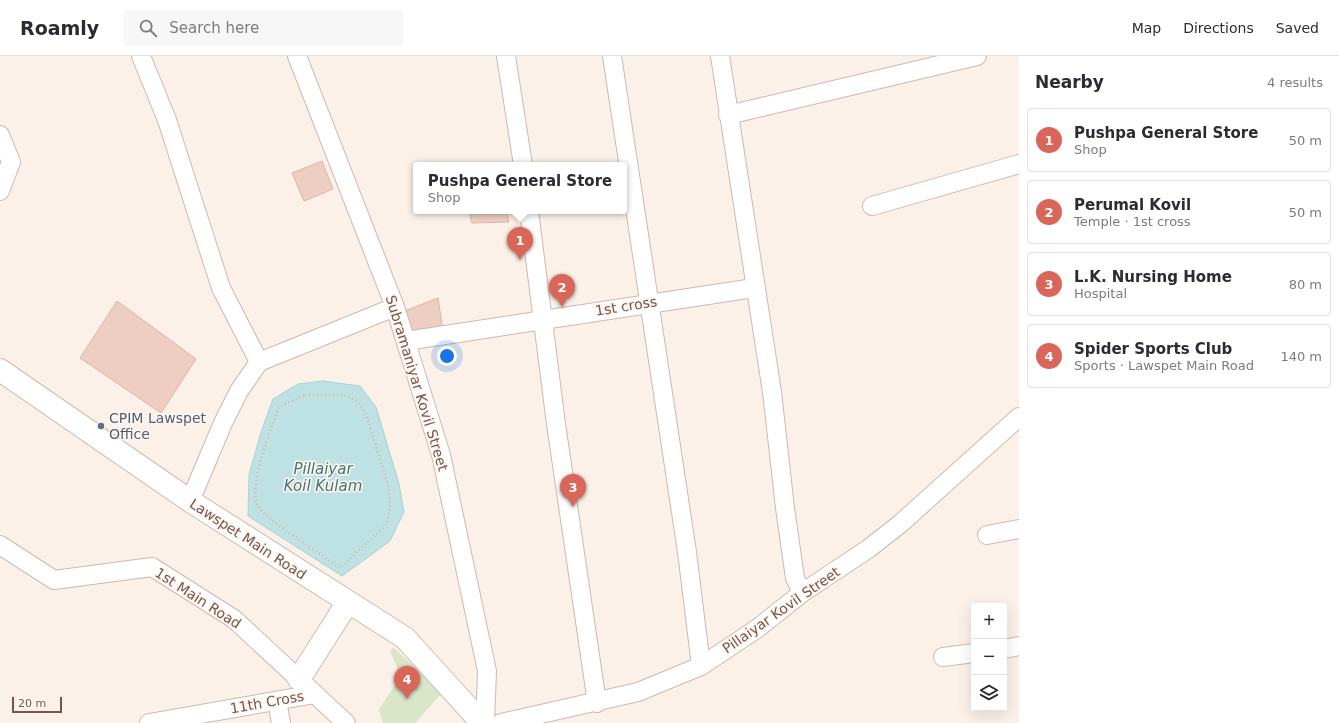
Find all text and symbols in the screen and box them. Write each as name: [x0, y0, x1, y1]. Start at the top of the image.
search box: [123, 10, 403, 46]
text: Roamly: [20, 17, 99, 39]
icon: search: [137, 17, 159, 39]
text: Search here: [169, 19, 259, 37]
text: Map: [1132, 20, 1161, 36]
text: Directions: [1183, 20, 1254, 36]
text: Saved: [1276, 20, 1319, 36]
text: Nearby: [1035, 72, 1104, 92]
text: 4 results: [1267, 75, 1323, 90]
text: Pushpa General Store: [1074, 124, 1258, 142]
text: 1: [1044, 133, 1054, 148]
text: 50 m: [1289, 133, 1322, 148]
text: Shop: [1074, 142, 1107, 157]
popup: [413, 162, 627, 214]
text: Pushpa General Store: [428, 172, 612, 190]
text: Shop: [428, 190, 460, 205]
text: Perumal Kovil: [1074, 196, 1191, 214]
text: 2: [1044, 205, 1054, 220]
text: 50 m: [1289, 205, 1322, 220]
text: Temple · 1st cross: [1074, 214, 1191, 229]
pin: 1: [507, 227, 533, 260]
text: L.K. Nursing Home: [1074, 268, 1232, 286]
pin: 2: [549, 274, 575, 307]
text: 3: [1044, 277, 1054, 292]
text: 80 m: [1289, 277, 1322, 292]
text: Hospital: [1074, 286, 1127, 301]
street label: Subramaniyar Kovil Street: [383, 293, 452, 473]
street label: 1st cross: [594, 293, 658, 319]
text: Spider Sports Club: [1074, 340, 1232, 358]
your location: [437, 346, 457, 366]
text: 4: [1044, 349, 1054, 364]
text: 140 m: [1280, 349, 1322, 364]
text: Sports · Lawspet Main Road: [1074, 358, 1254, 373]
place label: CPIM Lawspet Office: [109, 410, 206, 442]
marker: CPIM Lawspet Office: [96, 421, 106, 431]
water label: Pillaiyar Koil Kulam: [284, 460, 362, 495]
pin: 3: [560, 474, 586, 507]
street label: Lawspet Main Road: [187, 495, 309, 583]
street label: Pillaiyar Kovil Street: [719, 563, 843, 657]
street label: 1st Main Road: [152, 564, 244, 632]
map controls: [971, 603, 1007, 711]
button: +: [971, 603, 1007, 639]
button: −: [971, 639, 1007, 675]
pin: 4: [394, 666, 420, 699]
button: layers: [971, 675, 1007, 711]
street label: 11th Cross: [229, 688, 305, 716]
scale bar: [12, 695, 62, 714]
text: 20 m: [18, 697, 46, 710]

